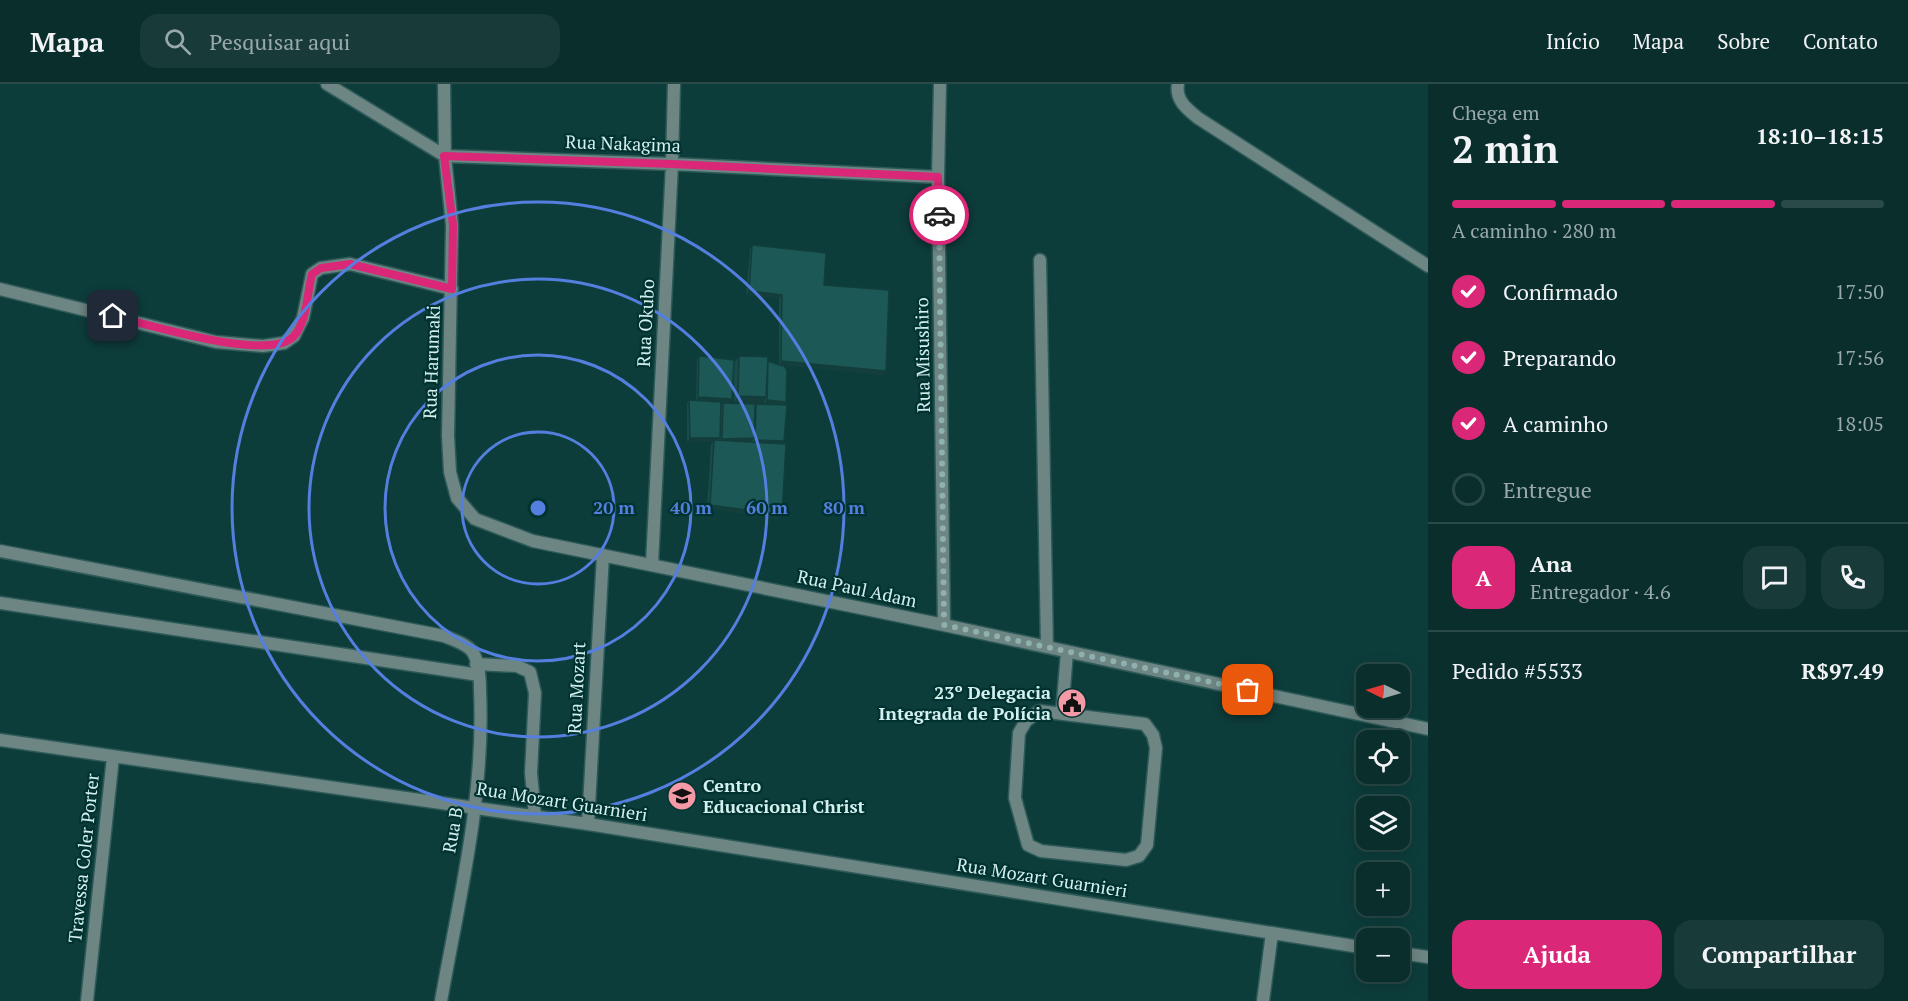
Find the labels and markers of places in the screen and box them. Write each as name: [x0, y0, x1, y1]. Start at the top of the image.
pin: [87, 290, 138, 341]
centre of rings: [528, 498, 548, 518]
pin: [1222, 664, 1273, 715]
place label: 23º Delegacia Integrada de Polícia: [879, 680, 1051, 725]
public building icon: 23º Delegacia Integrada de Polícia: [1056, 687, 1088, 719]
place label: Centro Educacional Christ: [703, 773, 865, 818]
school or university icon: Centro Educacional Christ: [666, 780, 698, 812]

